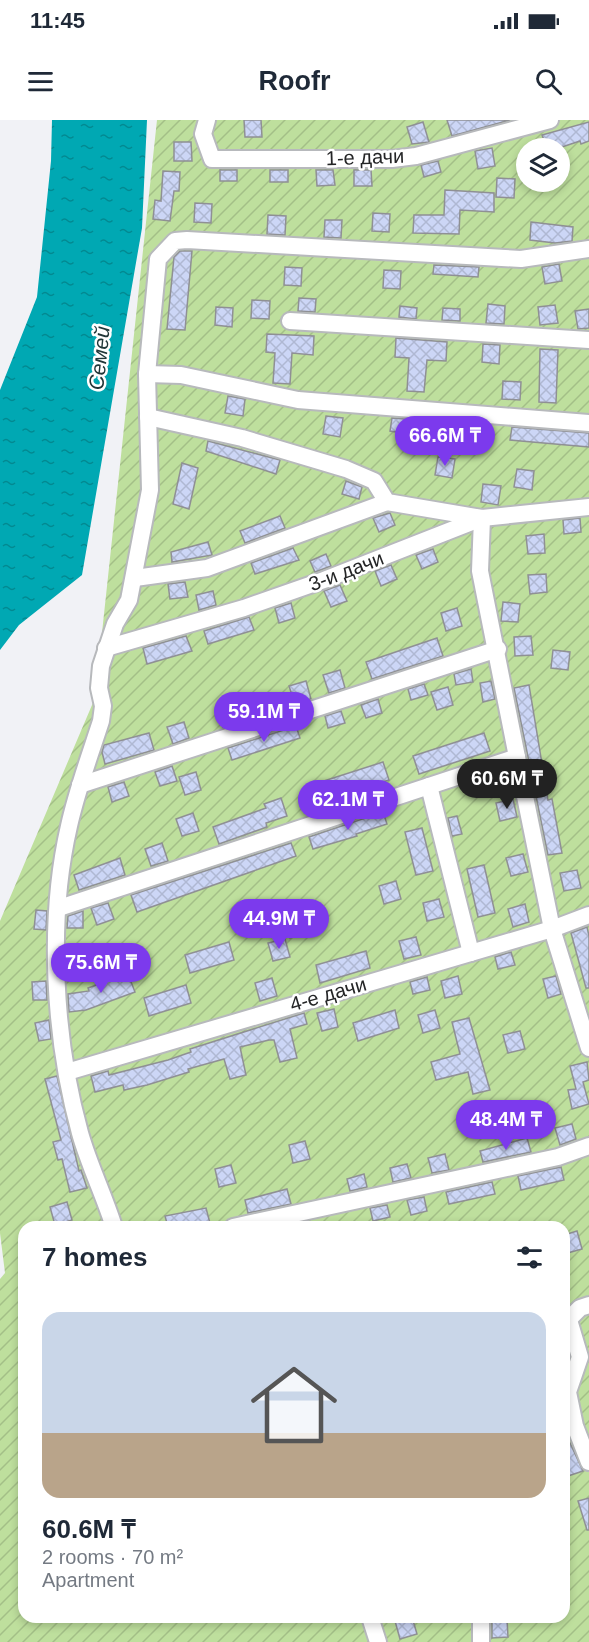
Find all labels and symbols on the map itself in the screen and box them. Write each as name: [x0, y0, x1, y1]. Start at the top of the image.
street label: 1-е дачи: [325, 145, 405, 169]
water label: Семей: [84, 324, 114, 391]
pin: 66.6M ₸: [390, 416, 500, 467]
street label: 3-и дачи: [305, 547, 387, 595]
pin: 59.1M ₸: [209, 692, 319, 743]
pin: 60.6M ₸: [452, 759, 562, 810]
pin: 62.1M ₸: [293, 780, 403, 831]
pin: 44.9M ₸: [224, 899, 334, 950]
pin: 75.6M ₸: [46, 943, 156, 994]
street label: 4-е дачи: [287, 973, 369, 1015]
pin: 48.4M ₸: [451, 1100, 561, 1151]

